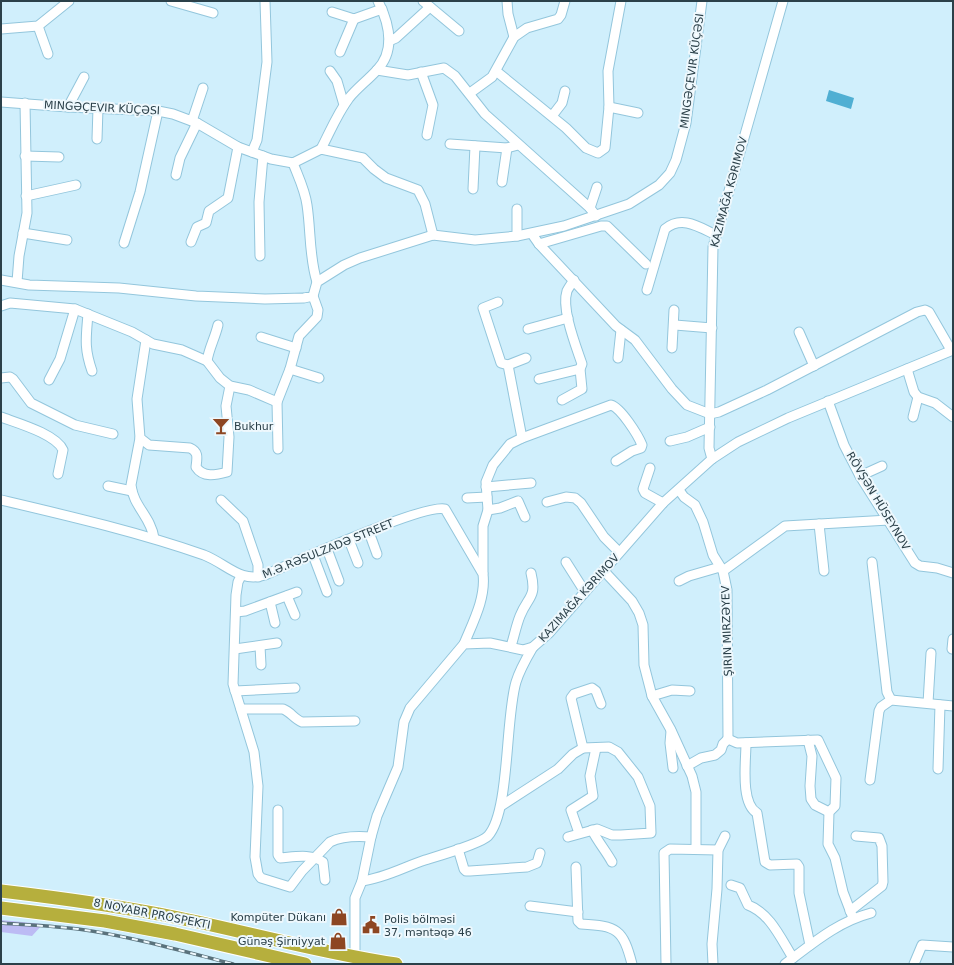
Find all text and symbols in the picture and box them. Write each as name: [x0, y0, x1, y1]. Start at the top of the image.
street label: MINGƏÇEVIR KÜÇƏSI: [677, 13, 707, 129]
street label: MINGƏÇEVIR KÜÇƏSI: [44, 98, 160, 118]
street label: KAZIMAĞA KƏRIMOV: [708, 135, 750, 249]
bar icon: Bukhur: [211, 416, 231, 436]
place label: Bukhur: [234, 420, 274, 433]
street label: RÖVŞƏN HÜSEYNOV: [844, 450, 913, 553]
street label: M.Ə.RƏSULZADƏ STREET: [261, 517, 396, 581]
street label: KAZIMAĞA KƏRIMOV: [536, 551, 622, 645]
street label: ŞIRIN MIRZƏYEV: [719, 585, 735, 677]
street label: 8 NOYABR PROSPEKTI: [93, 896, 211, 932]
shop icon: Kompüter Dükanı: [329, 907, 349, 927]
place label: Kompüter Dükanı: [230, 911, 326, 924]
place label: Polis bölməsi 37, məntəqə 46: [384, 913, 472, 939]
public building icon: Polis bölməsi 37, məntəqə 46: [361, 915, 381, 935]
shop icon: Günəş Şirniyyat: [328, 931, 348, 951]
place label: Günəş Şirniyyat: [238, 935, 326, 948]

